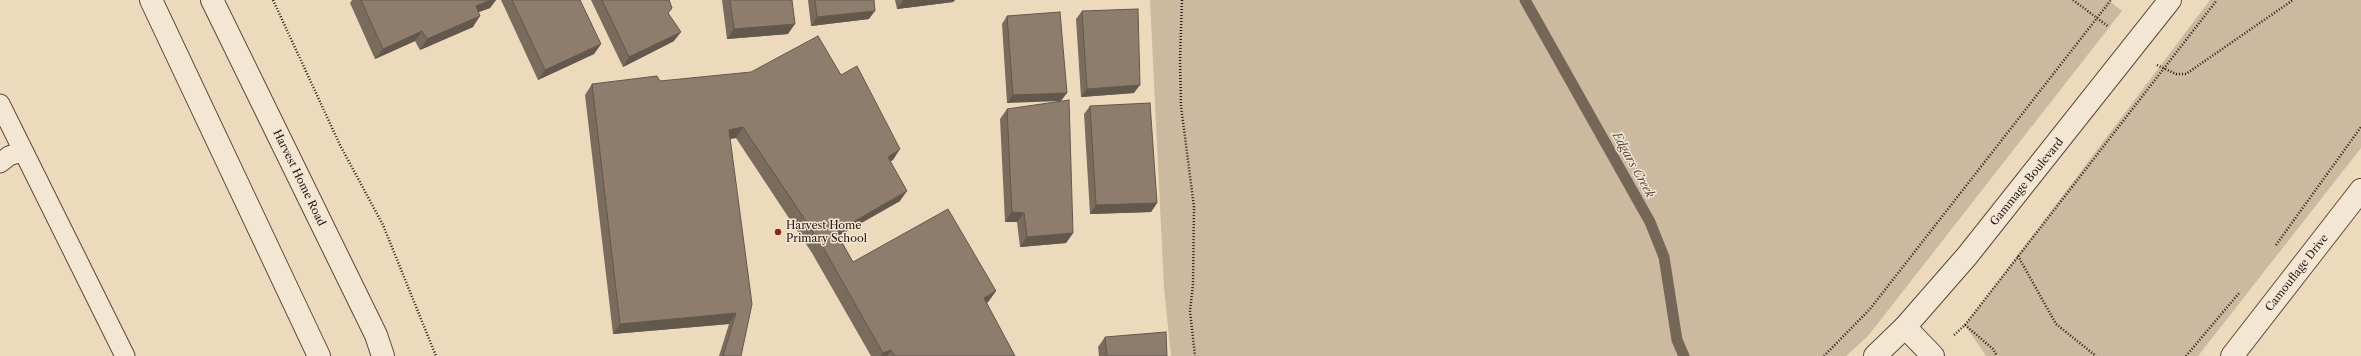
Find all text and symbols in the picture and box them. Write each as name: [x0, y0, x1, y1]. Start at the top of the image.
street label: Harvest Home Road: [270, 128, 328, 228]
water label: Edgars Creek: [1609, 130, 1657, 200]
street label: Gammage Boulevard: [1988, 136, 2066, 228]
place label: Harvest Home Primary School: [786, 219, 867, 245]
marker: Harvest Home Primary School: [773, 227, 783, 237]
street label: Camouflage Drive: [2263, 232, 2331, 314]

